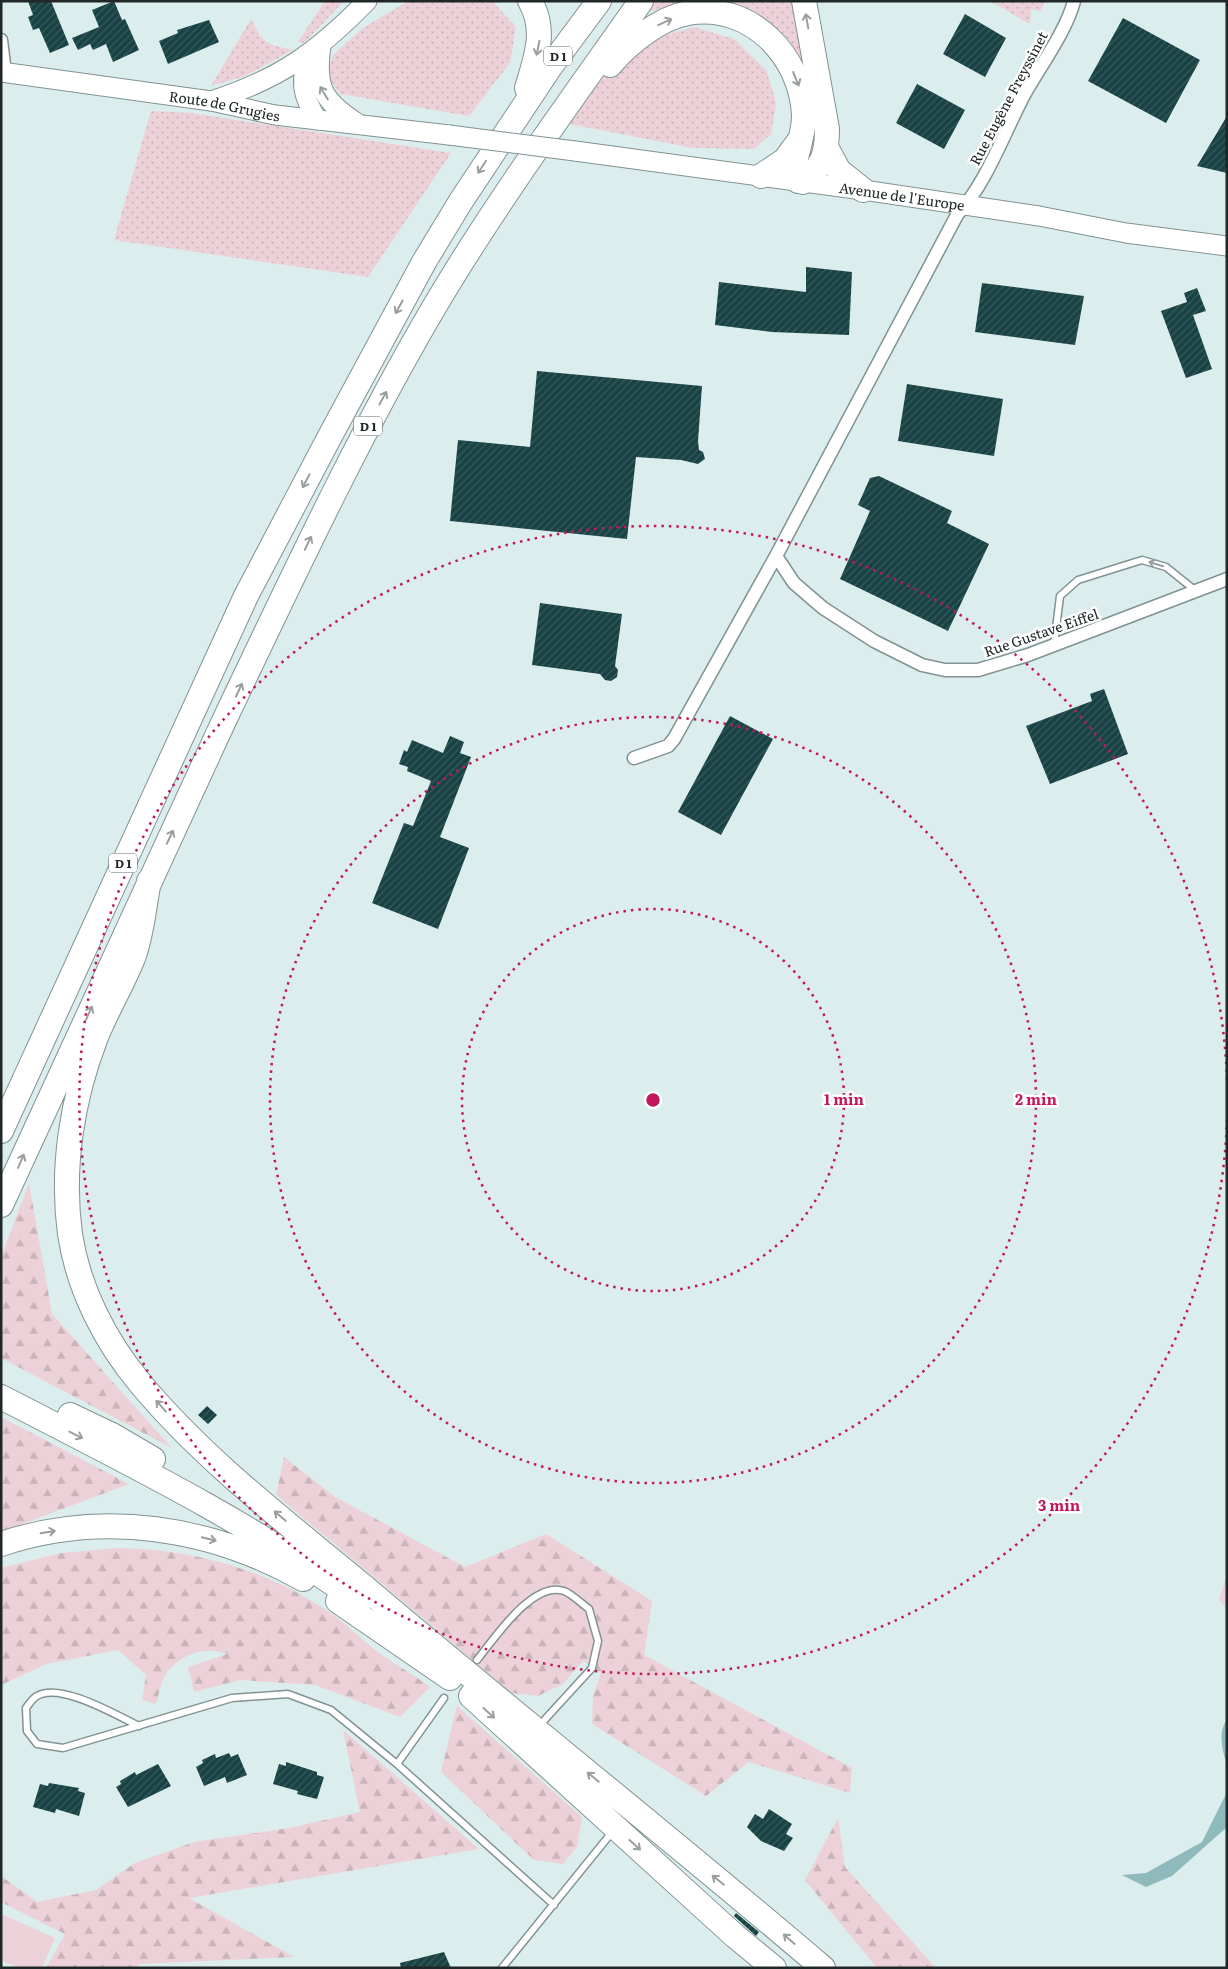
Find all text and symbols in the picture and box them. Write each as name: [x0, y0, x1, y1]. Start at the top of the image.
one-way arrow: [802, 14, 812, 30]
one-way arrow: [657, 17, 672, 27]
street label: Rue Eugène Freyssinet: [964, 27, 1052, 168]
one-way arrow: [533, 39, 542, 55]
road number: D 1: [544, 46, 572, 66]
one-way arrow: [791, 71, 801, 86]
street label: Route de Grugies: [168, 85, 281, 125]
one-way arrow: [319, 87, 329, 101]
one-way arrow: [477, 160, 487, 174]
street label: Avenue de l'Europe: [838, 177, 966, 215]
one-way arrow: [394, 299, 403, 314]
one-way arrow: [378, 391, 388, 406]
road number: D 1: [354, 416, 382, 436]
one-way arrow: [301, 473, 310, 488]
one-way arrow: [304, 536, 314, 551]
one-way arrow: [1148, 559, 1164, 569]
street label: Rue Gustave Eiffel: [981, 603, 1101, 661]
one-way arrow: [235, 683, 244, 698]
one-way arrow: [166, 830, 175, 845]
road number: D 1: [109, 854, 137, 872]
one-way arrow: [84, 1006, 94, 1021]
text: 1 min: [824, 1087, 865, 1110]
text: 2 min: [1015, 1087, 1058, 1110]
centre of rings: [644, 1091, 662, 1109]
one-way arrow: [17, 1154, 27, 1169]
one-way arrow: [155, 1399, 166, 1412]
one-way arrow: [68, 1430, 83, 1440]
text: 3 min: [1038, 1493, 1081, 1516]
one-way arrow: [273, 1511, 286, 1522]
one-way arrow: [40, 1526, 56, 1536]
one-way arrow: [201, 1535, 217, 1544]
one-way arrow: [482, 1707, 495, 1718]
one-way arrow: [586, 1771, 599, 1783]
one-way arrow: [628, 1839, 641, 1851]
one-way arrow: [712, 1874, 725, 1886]
one-way arrow: [783, 1934, 796, 1945]

